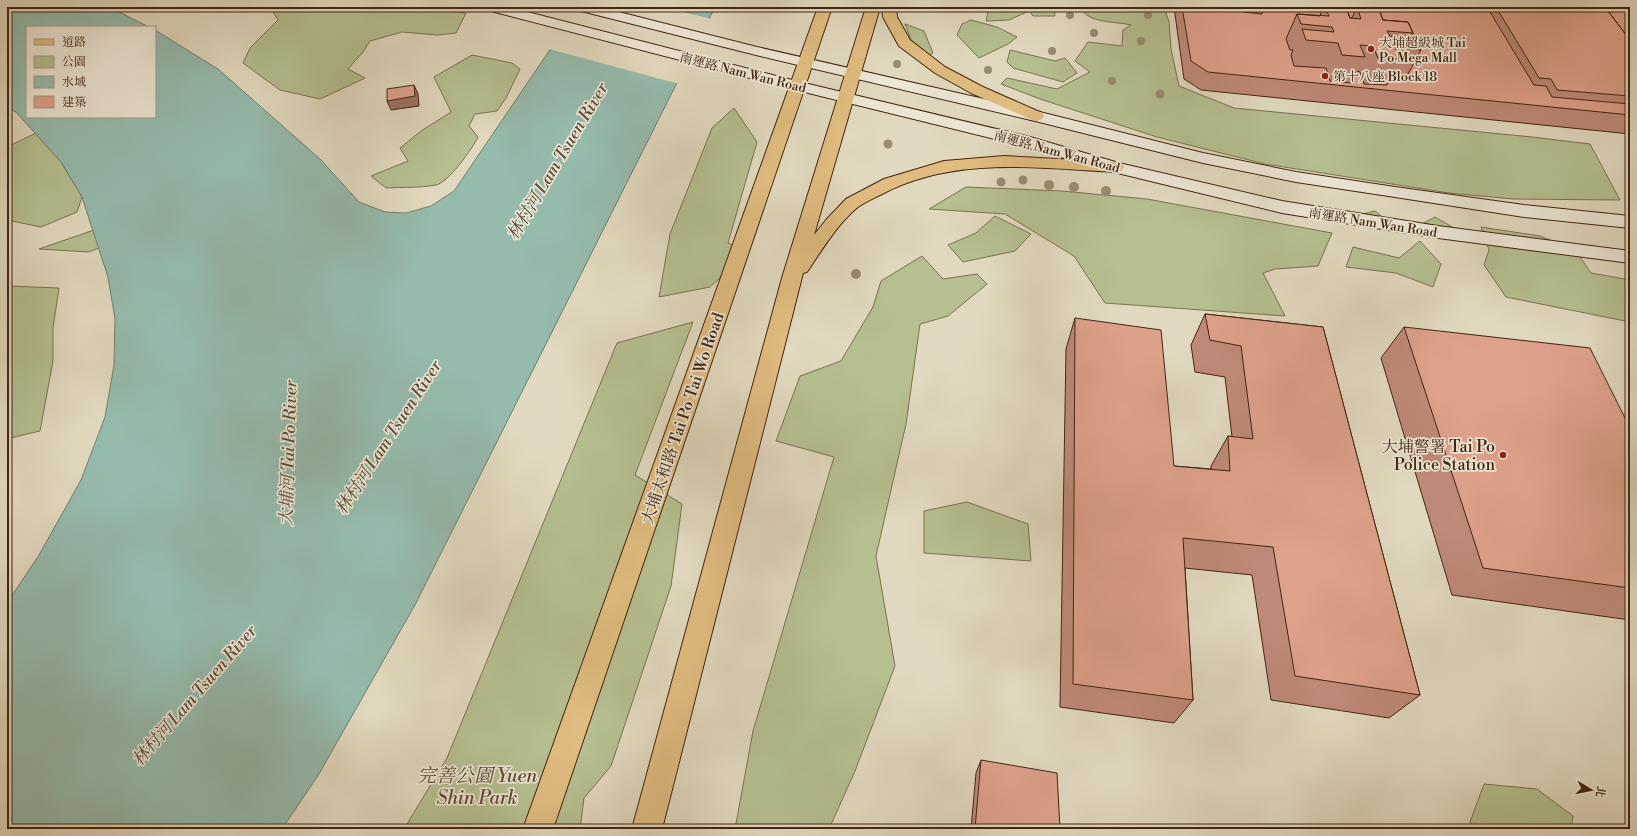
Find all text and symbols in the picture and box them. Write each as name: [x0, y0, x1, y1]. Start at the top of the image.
legend: [26, 26, 156, 118]
text: 道路: [62, 35, 86, 50]
place label: 大埔超級城 Tai Po Mega Mall: [1379, 35, 1466, 66]
marker: 大埔超級城 Tai Po Mega Mall: [1366, 44, 1376, 54]
street label: 南運路 Nam Wan Road: [678, 49, 808, 97]
text: 公園: [62, 55, 86, 70]
place label: 第十八座 Block 18: [1333, 69, 1437, 85]
marker: 第十八座 Block 18: [1320, 71, 1330, 81]
text: 水域: [62, 75, 86, 90]
water label: 林村河 Lam Tsuen River: [502, 78, 614, 244]
text: 建築: [62, 95, 86, 110]
street label: 南運路 Nam Wan Road: [992, 127, 1122, 177]
street label: 南運路 Nam Wan Road: [1307, 205, 1439, 241]
street label: 大埔太和路 Tai Po Tai Wo Road: [637, 310, 729, 527]
water label: 林村河 Lam Tsuen River: [331, 356, 447, 519]
water label: 大埔河 Tai Po River: [275, 379, 303, 526]
place label: 大埔警署 Tai Po Police Station: [1382, 437, 1495, 475]
marker: 大埔警署 Tai Po Police Station: [1498, 450, 1508, 460]
water label: 林村河 Lam Tsuen River: [128, 620, 262, 771]
park label: 完善公園 Yuen Shin Park: [417, 764, 537, 810]
north arrow: [1571, 770, 1611, 810]
text: 北: [1592, 785, 1608, 798]

